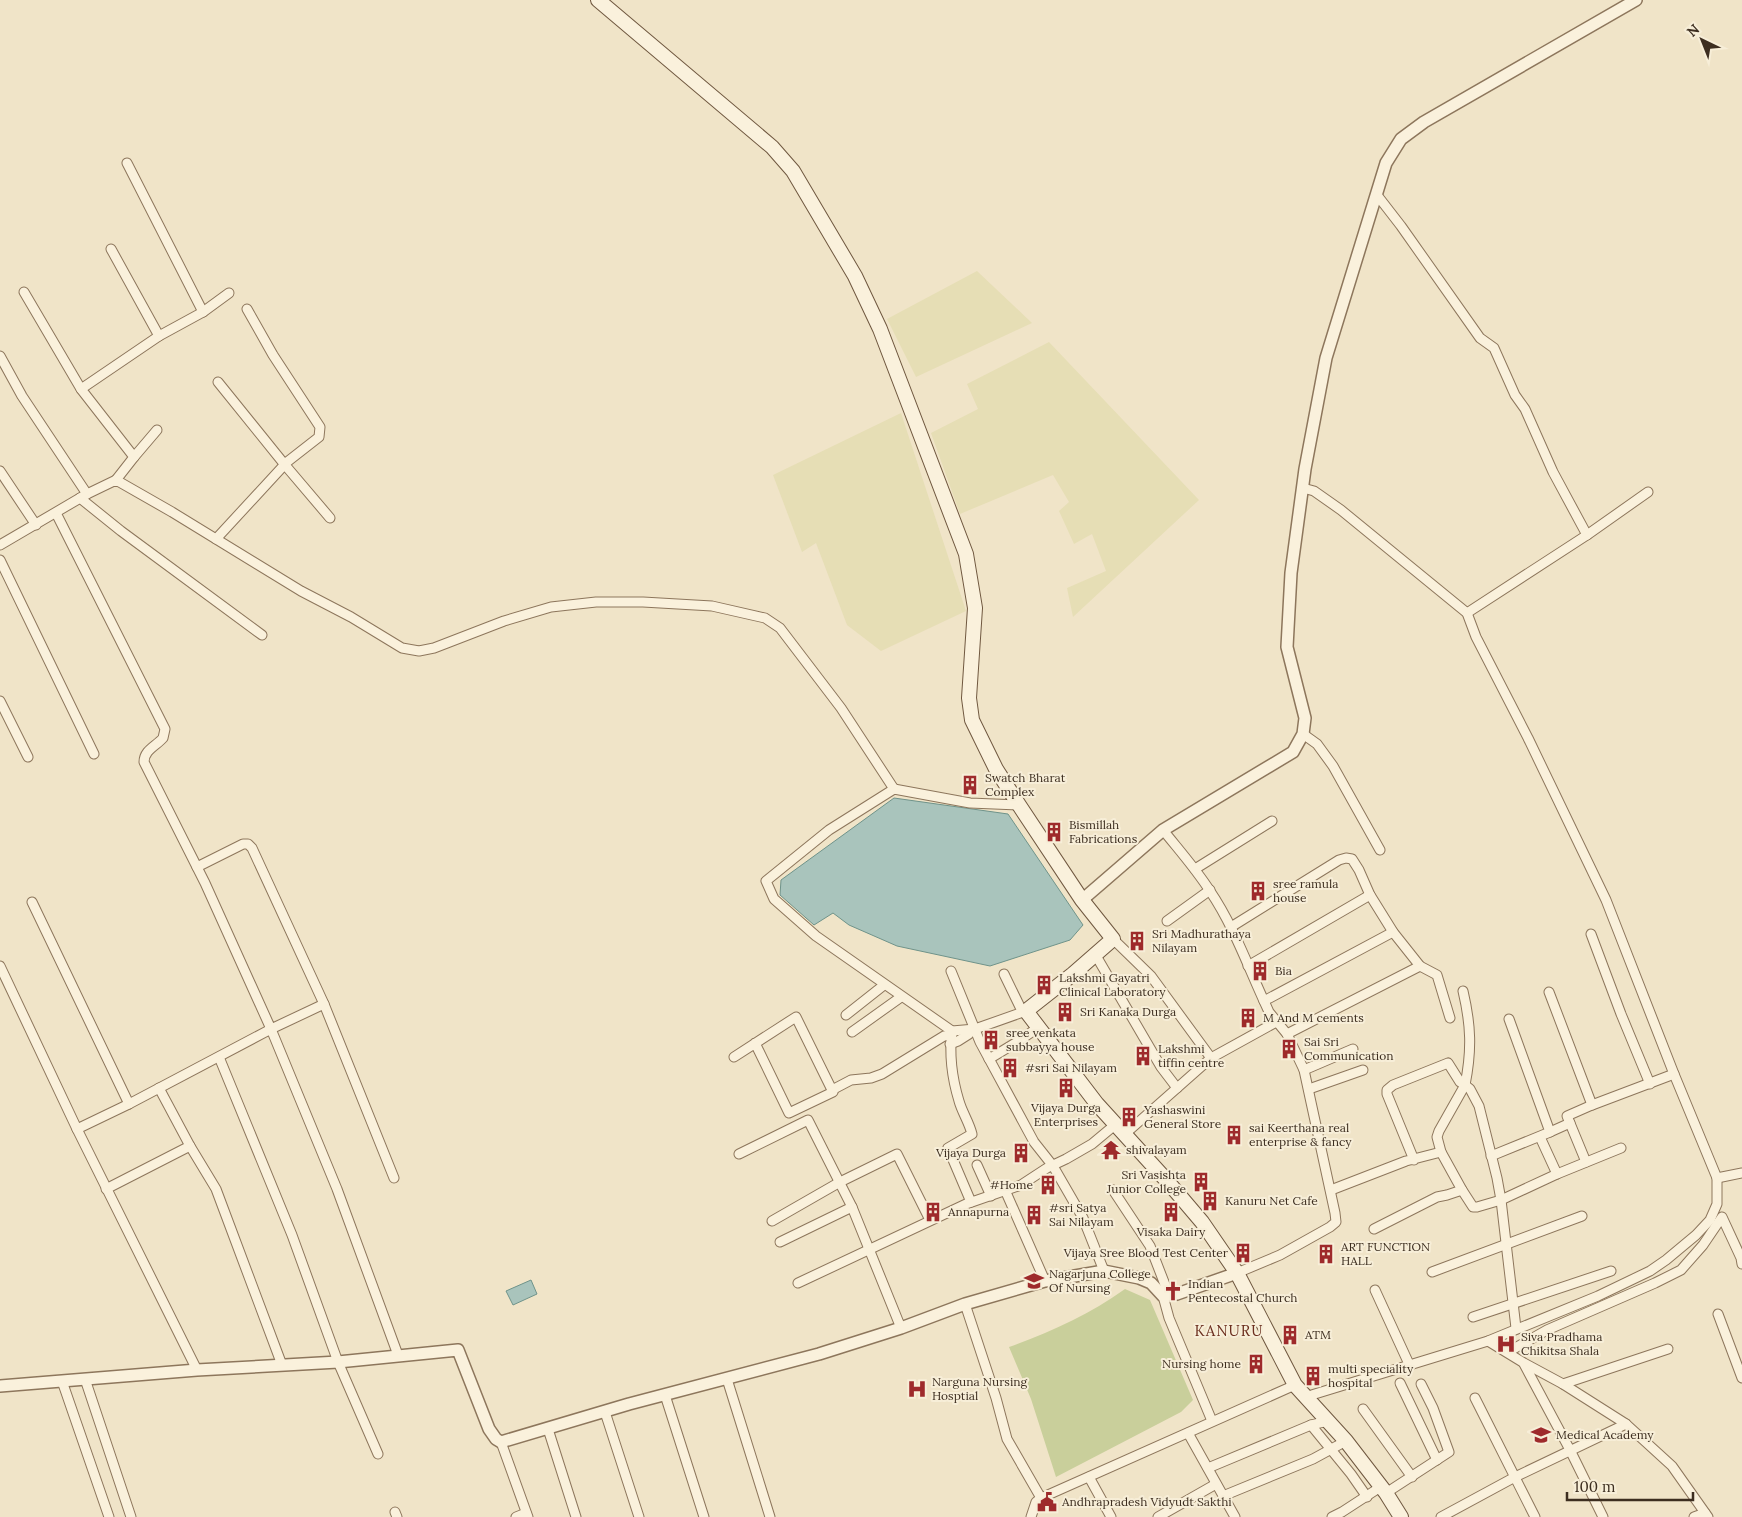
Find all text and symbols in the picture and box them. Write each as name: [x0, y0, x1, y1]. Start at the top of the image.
north arrow: [1677, 15, 1727, 65]
text: N: [1683, 20, 1703, 41]
place label: Swatch Bharat Complex: [985, 770, 1066, 799]
building icon: Swatch Bharat Complex: [959, 774, 981, 796]
place label: Bismillah Fabrications: [1069, 817, 1138, 846]
building icon: Bismillah Fabrications: [1043, 821, 1065, 843]
place label: sree ramula house: [1273, 876, 1338, 905]
building icon: sree ramula house: [1247, 880, 1269, 902]
place label: Sri Madhurathaya Nilayam: [1152, 926, 1251, 955]
building icon: Sri Madhurathaya Nilayam: [1126, 930, 1148, 952]
building icon: Bia: [1249, 960, 1271, 982]
place label: Bia: [1275, 963, 1292, 978]
place label: Lakshmi Gayatri Clinical Laboratory: [1059, 970, 1166, 999]
building icon: Lakshmi Gayatri Clinical Laboratory: [1033, 974, 1055, 996]
building icon: Sri Kanaka Durga: [1054, 1001, 1076, 1023]
place label: Sri Kanaka Durga: [1080, 1004, 1176, 1019]
building icon: M And M cements: [1237, 1007, 1259, 1029]
place label: M And M cements: [1263, 1010, 1364, 1025]
place label: sree venkata subbayya house: [1006, 1025, 1095, 1054]
building icon: sree venkata subbayya house: [980, 1029, 1002, 1051]
place label: Sai Sri Communication: [1304, 1034, 1393, 1063]
building icon: Sai Sri Communication: [1278, 1038, 1300, 1060]
place label: Lakshmi tiffin centre: [1158, 1041, 1225, 1070]
building icon: Lakshmi tiffin centre: [1132, 1045, 1154, 1067]
building icon: #sri Sai Nilayam: [999, 1057, 1021, 1079]
place label: #sri Sai Nilayam: [1025, 1060, 1117, 1075]
building icon: Vijaya Durga Enterprises: [1055, 1077, 1077, 1099]
place label: Vijaya Durga Enterprises: [1030, 1100, 1101, 1129]
place label: Yashaswini General Store: [1143, 1102, 1222, 1131]
building icon: Yashaswini General Store: [1118, 1106, 1140, 1128]
place label: sai Keerthana real enterprise & fancy: [1249, 1120, 1352, 1149]
building icon: sai Keerthana real enterprise & fancy: [1223, 1124, 1245, 1146]
temple icon: shivalayam: [1100, 1139, 1122, 1161]
building icon: Vijaya Durga: [1010, 1142, 1032, 1164]
place label: shivalayam: [1126, 1142, 1187, 1157]
place label: Vijaya Durga: [935, 1145, 1006, 1160]
place label: Sri Vasishta Junior College: [1106, 1167, 1186, 1196]
building icon: Sri Vasishta Junior College: [1190, 1171, 1212, 1193]
building icon: #Home: [1037, 1174, 1059, 1196]
place label: #Home: [990, 1177, 1033, 1192]
building icon: Kanuru Net Cafe: [1199, 1190, 1221, 1212]
place label: Kanuru Net Cafe: [1225, 1193, 1318, 1208]
place label: #sri Satya Sai Nilayam: [1049, 1200, 1114, 1229]
building icon: Annapurna: [922, 1201, 944, 1223]
building icon: Visaka Dairy: [1160, 1201, 1182, 1223]
place label: Annapurna: [947, 1204, 1009, 1219]
building icon: #sri Satya Sai Nilayam: [1023, 1204, 1045, 1226]
place label: Visaka Dairy: [1136, 1224, 1206, 1239]
place label: ART FUNCTION HALL: [1340, 1239, 1430, 1268]
building icon: Vijaya Sree Blood Test Center: [1232, 1242, 1254, 1264]
building icon: ART FUNCTION HALL: [1315, 1243, 1337, 1265]
place label: Vijaya Sree Blood Test Center: [1063, 1245, 1229, 1260]
place label: Nagarjuna College Of Nursing: [1049, 1266, 1151, 1295]
school or university icon: Nagarjuna College Of Nursing: [1023, 1270, 1045, 1292]
place label: Indian Pentecostal Church: [1188, 1276, 1298, 1305]
church icon: Indian Pentecostal Church: [1162, 1280, 1184, 1302]
district label: KANURU: [1195, 1321, 1263, 1340]
building icon: ATM: [1279, 1324, 1301, 1346]
place label: ATM: [1304, 1327, 1331, 1342]
place label: Siva Pradhama Chikitsa Shala: [1521, 1329, 1602, 1358]
hospital icon: Siva Pradhama Chikitsa Shala: [1495, 1333, 1517, 1355]
building icon: Nursing home: [1245, 1353, 1267, 1375]
place label: Nursing home: [1162, 1356, 1241, 1371]
place label: multi speciality hospital: [1328, 1361, 1414, 1390]
building icon: multi speciality hospital: [1302, 1365, 1324, 1387]
place label: Narguna Nursing Hosptial: [932, 1374, 1028, 1403]
hospital icon: Narguna Nursing Hosptial: [906, 1378, 928, 1400]
school or university icon: Medical Academy: [1530, 1424, 1552, 1446]
place label: Medical Academy: [1556, 1427, 1654, 1442]
scale bar: [1567, 1470, 1693, 1502]
text: 100 m: [1574, 1477, 1615, 1496]
public building icon: Andhrapradesh Vidyudt Sakthi: [1036, 1491, 1058, 1513]
place label: Andhrapradesh Vidyudt Sakthi: [1061, 1494, 1232, 1509]

